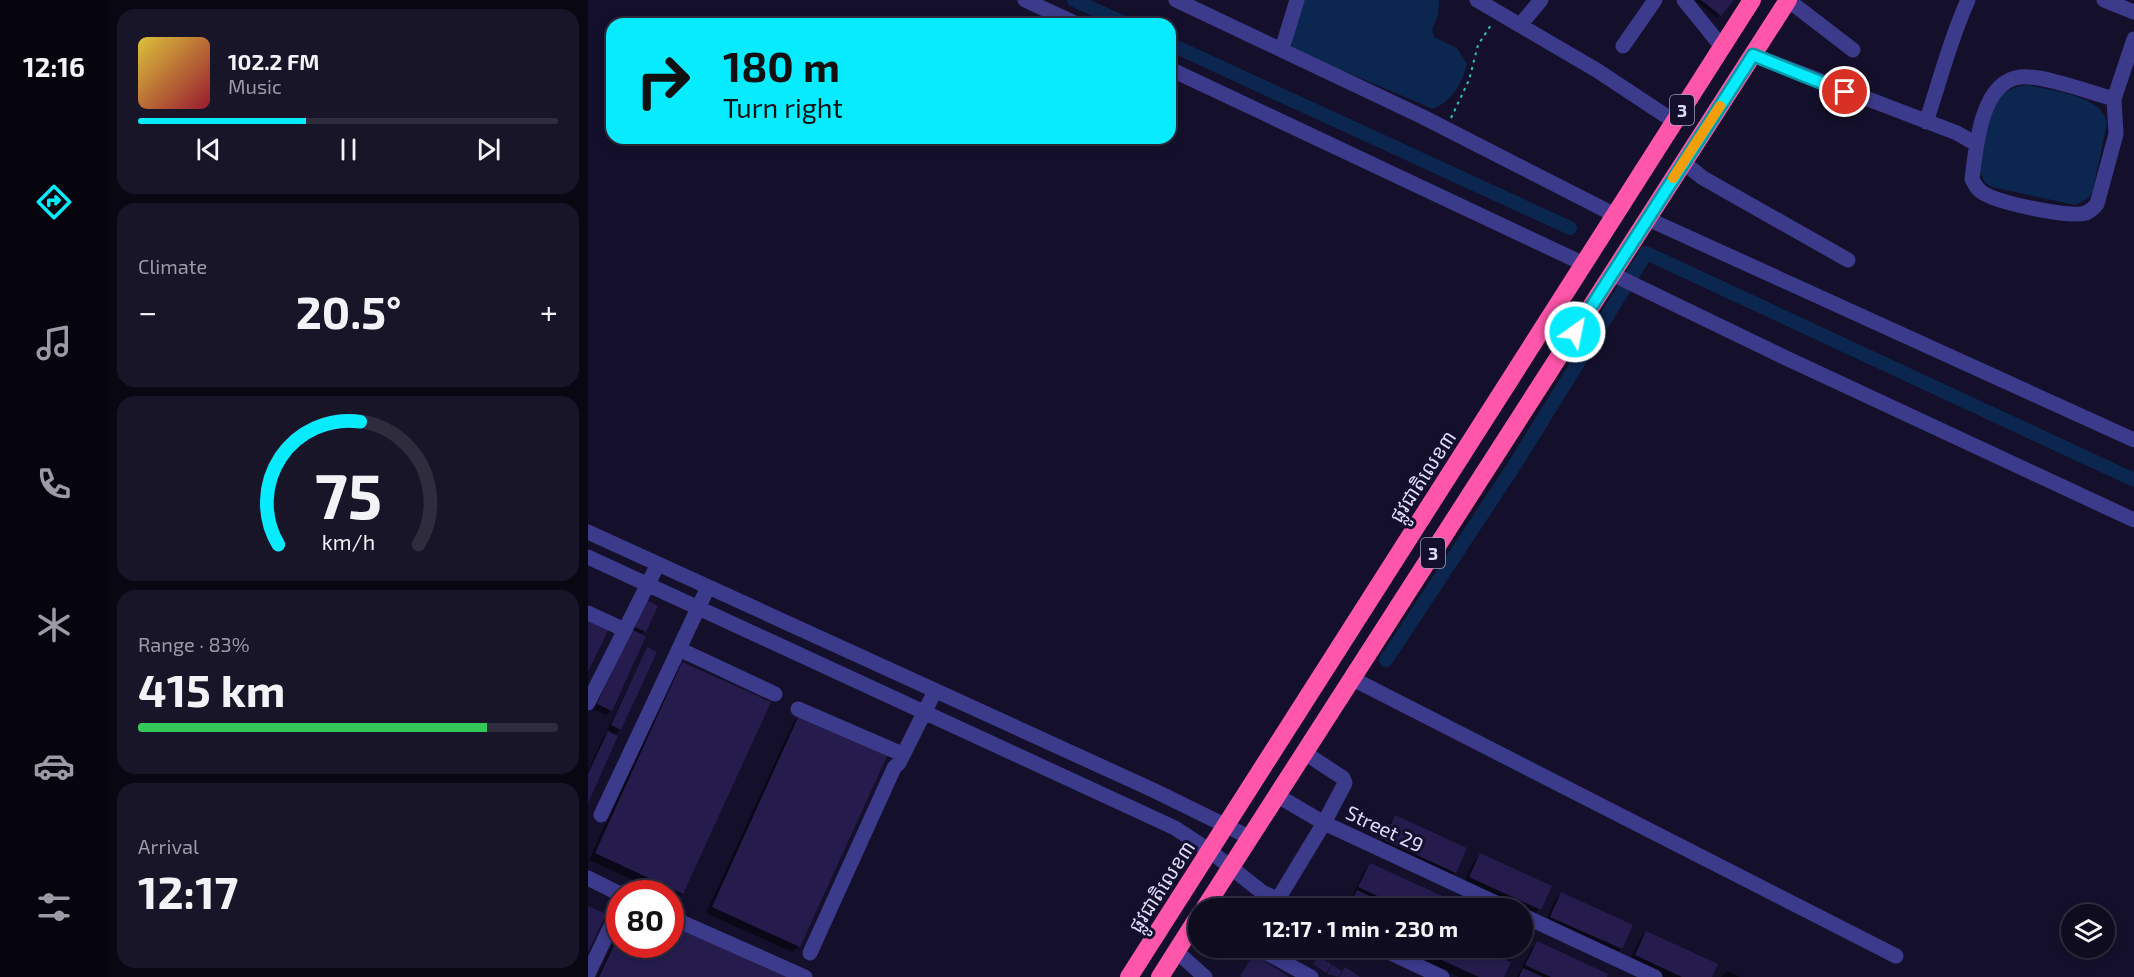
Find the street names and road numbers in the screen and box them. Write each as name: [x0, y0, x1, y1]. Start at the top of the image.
road number: 3: [1670, 95, 1694, 125]
street label: ផ្លូវជាតិលេខ៣: [1383, 426, 1467, 531]
road number: 3: [1421, 538, 1445, 568]
street label: Street 29: [1342, 800, 1428, 856]
street label: ផ្លូវជាតិលេខ៣: [1122, 836, 1206, 941]

